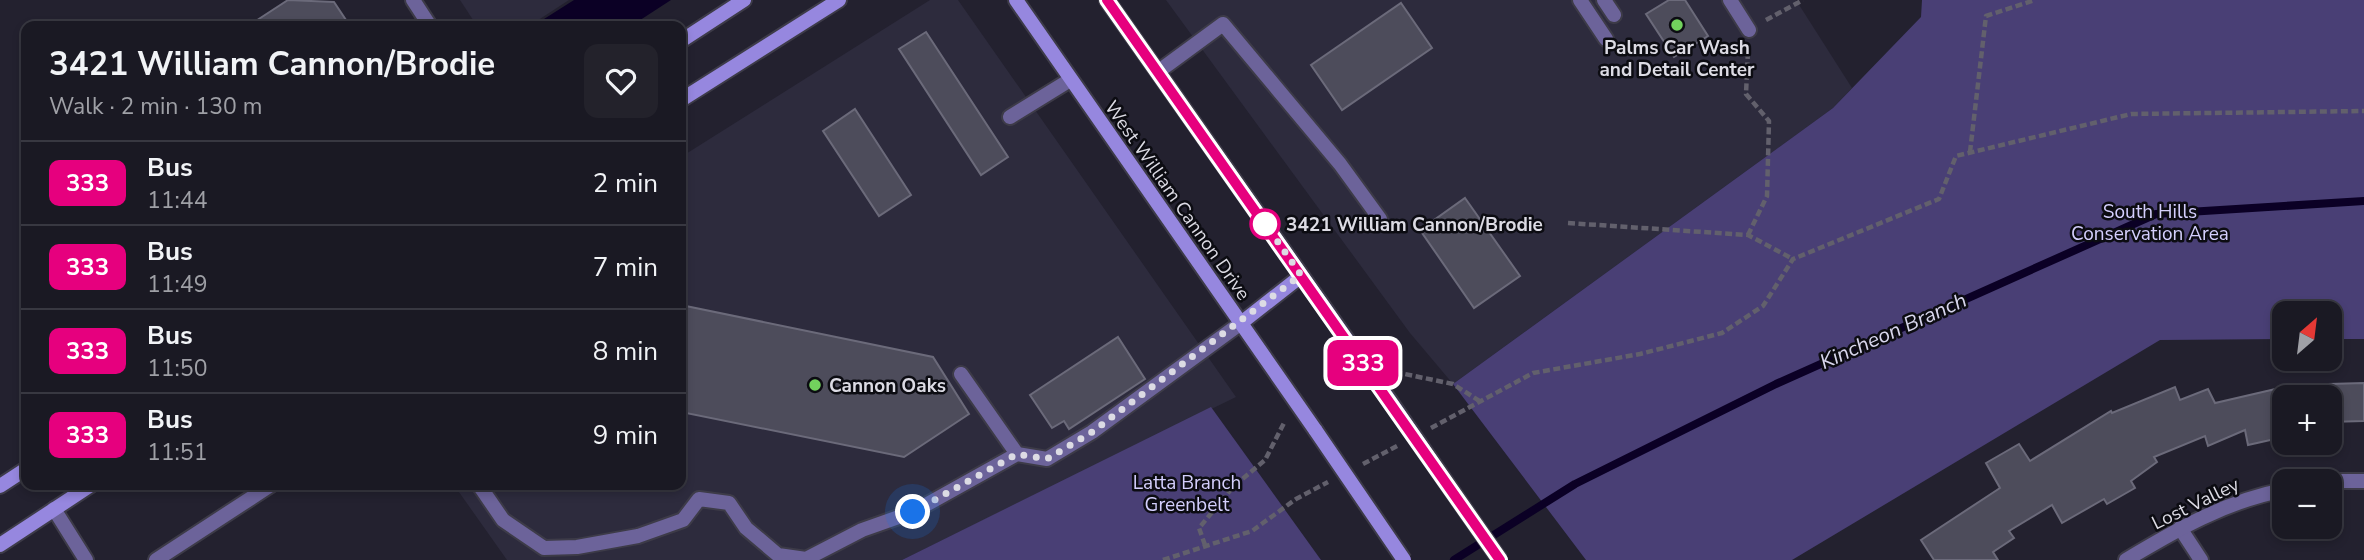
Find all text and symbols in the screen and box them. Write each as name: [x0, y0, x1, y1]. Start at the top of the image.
marker: Palms Car Wash and Detail Center: [1669, 17, 1685, 33]
place label: Palms Car Wash and Detail Center: [1599, 35, 1755, 83]
text: 3421 William Cannon/Brodie: [49, 42, 495, 87]
button: heart: [584, 44, 658, 118]
text: Walk · 2 min · 130 m: [49, 91, 262, 122]
street label: West William Cannon Drive: [1098, 96, 1256, 306]
text: Bus: [147, 150, 193, 185]
text: 2 min: [593, 166, 658, 201]
text: 333: [66, 167, 109, 199]
text: 11:44: [147, 185, 207, 216]
park label: South Hills Conservation Area: [2071, 199, 2229, 247]
marker: 3421 William Cannon/Brodie: [1250, 209, 1280, 239]
place label: 3421 William Cannon/Brodie: [1286, 212, 1543, 238]
text: Bus: [147, 234, 193, 269]
text: 7 min: [593, 250, 658, 285]
text: 333: [66, 251, 109, 283]
text: 11:49: [147, 269, 207, 300]
water label: Kincheon Branch: [1815, 286, 1971, 376]
north arrow: [2272, 301, 2342, 371]
map controls: [2272, 301, 2342, 539]
text: Bus: [147, 318, 193, 353]
text: 8 min: [593, 334, 658, 369]
text: 333: [66, 335, 109, 367]
line badge: 333: [1323, 340, 1403, 386]
text: 333: [1341, 347, 1385, 379]
text: 11:50: [147, 353, 207, 384]
place label: Cannon Oaks: [829, 373, 946, 399]
marker: Cannon Oaks: [807, 377, 823, 393]
button: +: [2272, 385, 2342, 455]
text: Bus: [147, 402, 193, 437]
text: 9 min: [593, 418, 658, 453]
text: 333: [66, 419, 109, 451]
text: 11:51: [147, 437, 207, 468]
button: −: [2272, 469, 2342, 539]
park label: Latta Branch Greenbelt: [1133, 470, 1241, 518]
street label: Lost Valley: [2147, 471, 2244, 536]
your location: [895, 494, 930, 529]

